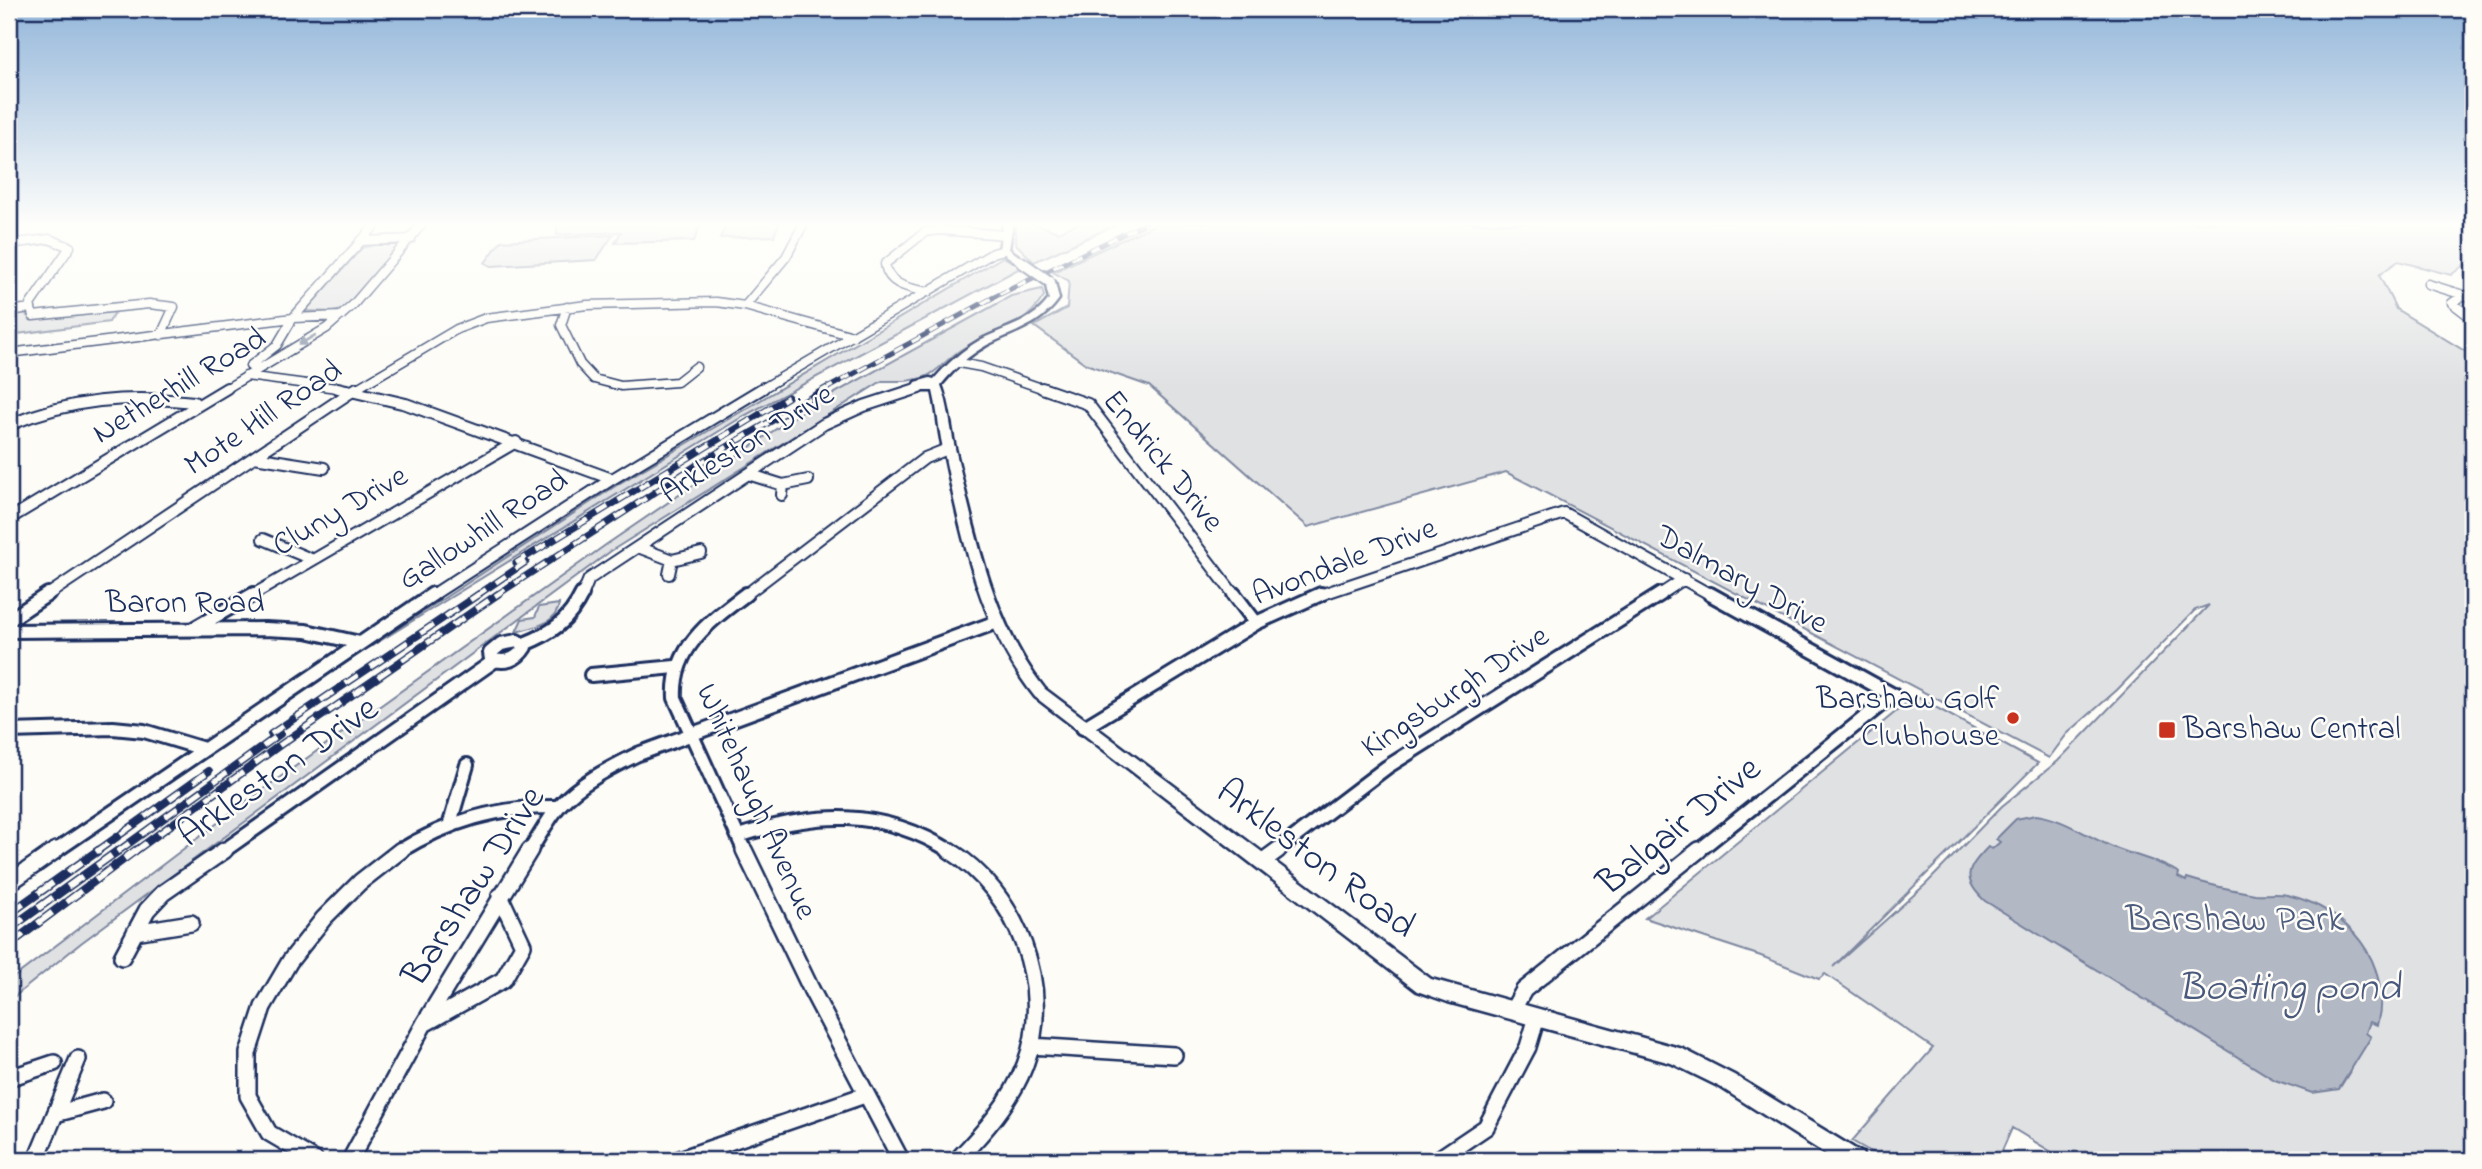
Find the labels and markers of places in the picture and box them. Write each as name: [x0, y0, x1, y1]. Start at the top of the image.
place label: Barshaw Golf Clubhouse: [1816, 677, 2000, 761]
place label: Barshaw Central: [2182, 707, 2401, 754]
marker: Barshaw Golf Clubhouse: [2005, 710, 2021, 726]
marker: Barshaw Central: [2157, 720, 2177, 740]

